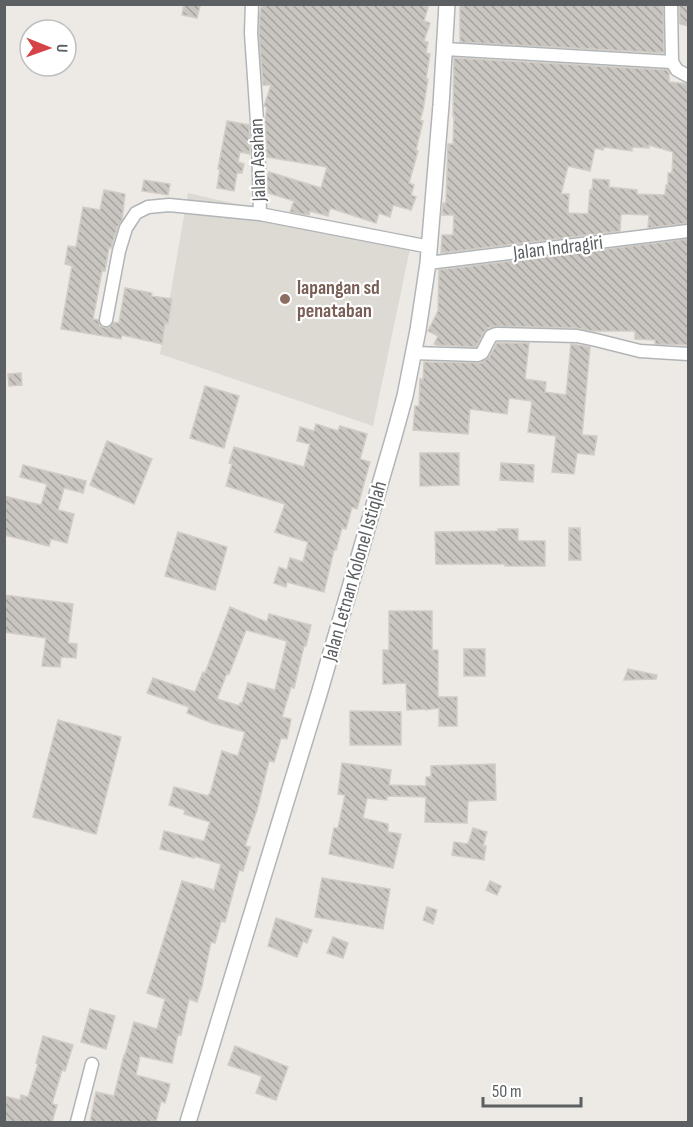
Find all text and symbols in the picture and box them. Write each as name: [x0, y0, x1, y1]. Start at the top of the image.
north arrow: [18, 18, 78, 78]
text: U: [52, 44, 71, 53]
street label: Jalan Asahan: [245, 118, 271, 203]
street label: Jalan Indragiri: [511, 231, 604, 266]
place label: lapangan sd penataban: [297, 276, 380, 323]
marker: lapangan sd penataban: [278, 292, 292, 306]
street label: Jalan Letnan Kolonel Istiqlah: [318, 478, 392, 665]
scale bar: [483, 1070, 580, 1108]
text: 50 m: [492, 1081, 522, 1102]

